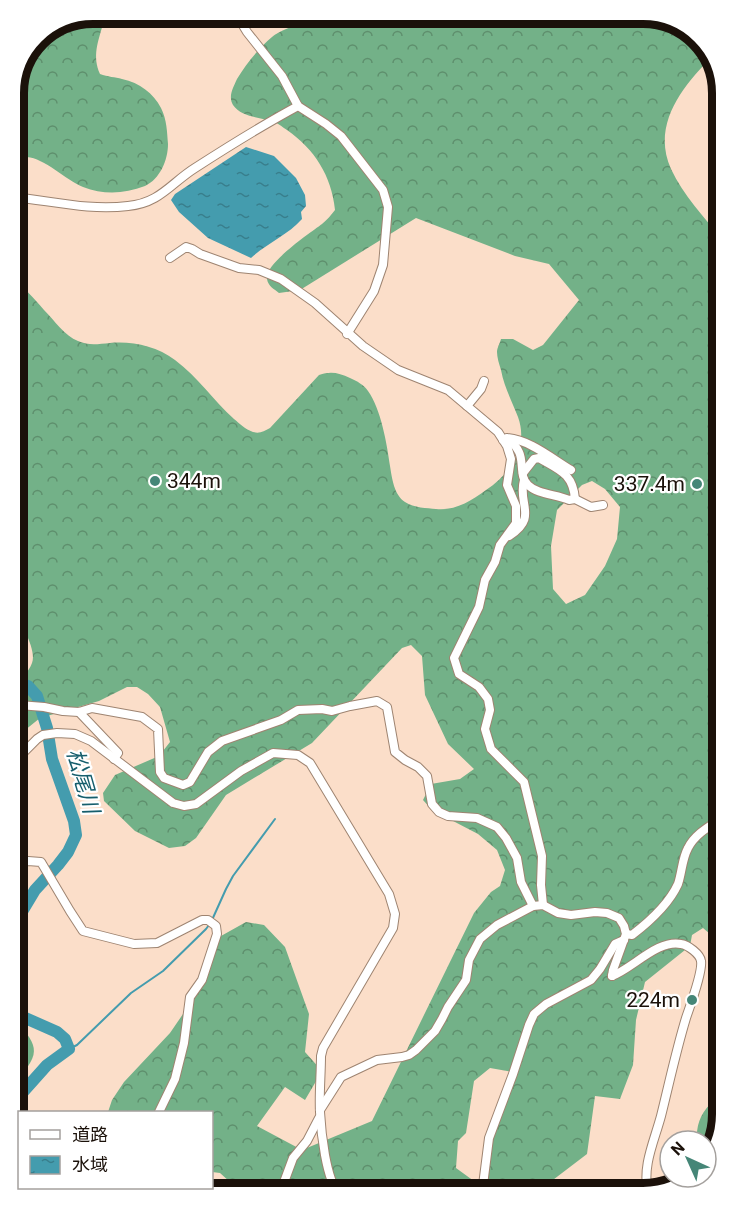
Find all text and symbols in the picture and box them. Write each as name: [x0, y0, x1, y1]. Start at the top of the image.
place label: 344m: [167, 469, 221, 493]
place label: 337.4m: [614, 472, 685, 496]
marker: 344m: [148, 474, 162, 488]
marker: 337.4m: [690, 477, 704, 491]
water label: 松尾川: [62, 746, 105, 818]
place label: 224m: [626, 988, 680, 1012]
marker: 224m: [685, 993, 699, 1007]
legend: [18, 1111, 213, 1189]
text: 道路: [72, 1124, 108, 1145]
north arrow: [658, 1129, 718, 1189]
text: N: [667, 1138, 688, 1159]
text: 水域: [72, 1154, 108, 1175]

